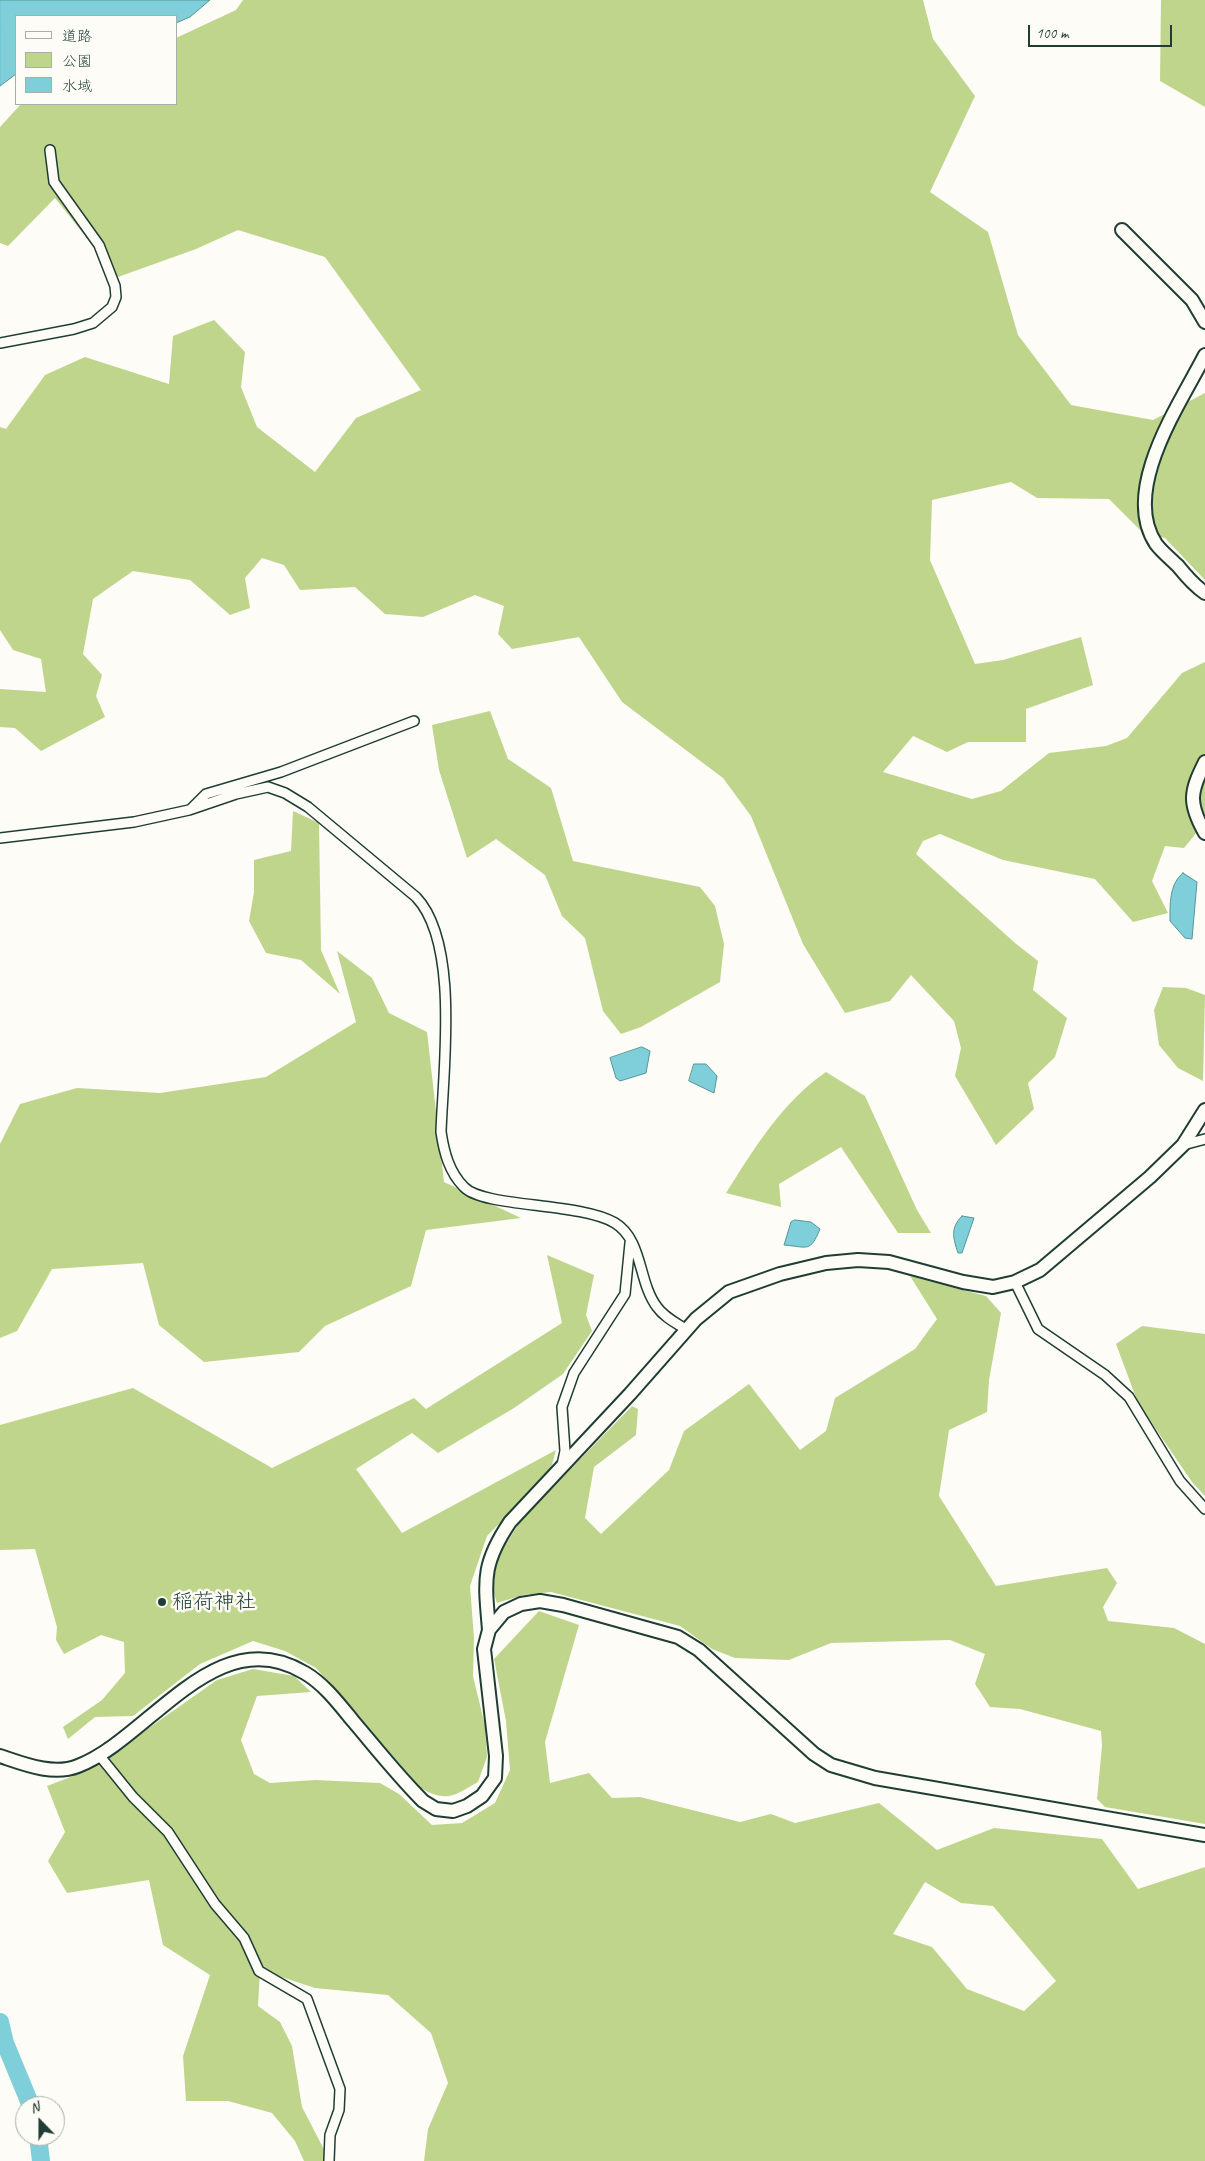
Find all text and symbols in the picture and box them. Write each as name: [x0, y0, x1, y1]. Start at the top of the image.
legend: [15, 15, 178, 105]
scale bar: [1030, 15, 1174, 47]
text: 100 m: [1036, 24, 1068, 43]
text: 道路: [62, 27, 92, 46]
text: 公園: [62, 52, 92, 71]
text: 水域: [62, 77, 92, 96]
place label: 稲荷神社: [172, 1589, 256, 1615]
marker: 稲荷神社: [156, 1596, 168, 1608]
north arrow: [15, 2096, 65, 2146]
text: N: [27, 2098, 42, 2117]

